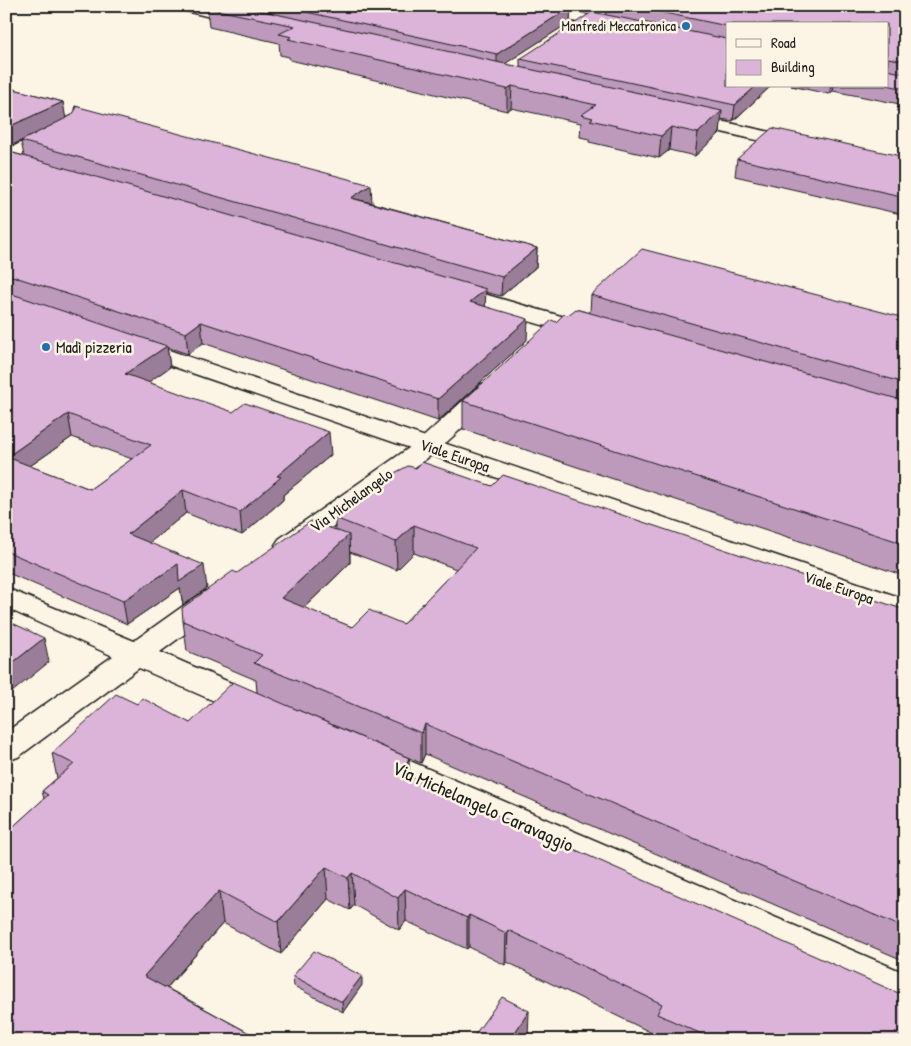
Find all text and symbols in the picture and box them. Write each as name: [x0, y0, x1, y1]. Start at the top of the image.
place label: Manfredi Meccatronica: [562, 16, 677, 35]
marker: Manfredi Meccatronica: [680, 20, 692, 32]
legend: [726, 22, 888, 88]
text: Road: [771, 32, 796, 53]
text: Building: [771, 56, 815, 77]
place label: Madì pizzeria: [56, 336, 132, 358]
marker: Madì pizzeria: [40, 341, 52, 353]
street label: Viale Europa: [417, 433, 493, 477]
street label: Via Michelangelo: [305, 462, 397, 537]
street label: Viale Europa: [801, 565, 877, 609]
street label: Via Michelangelo Caravaggio: [388, 754, 578, 858]

